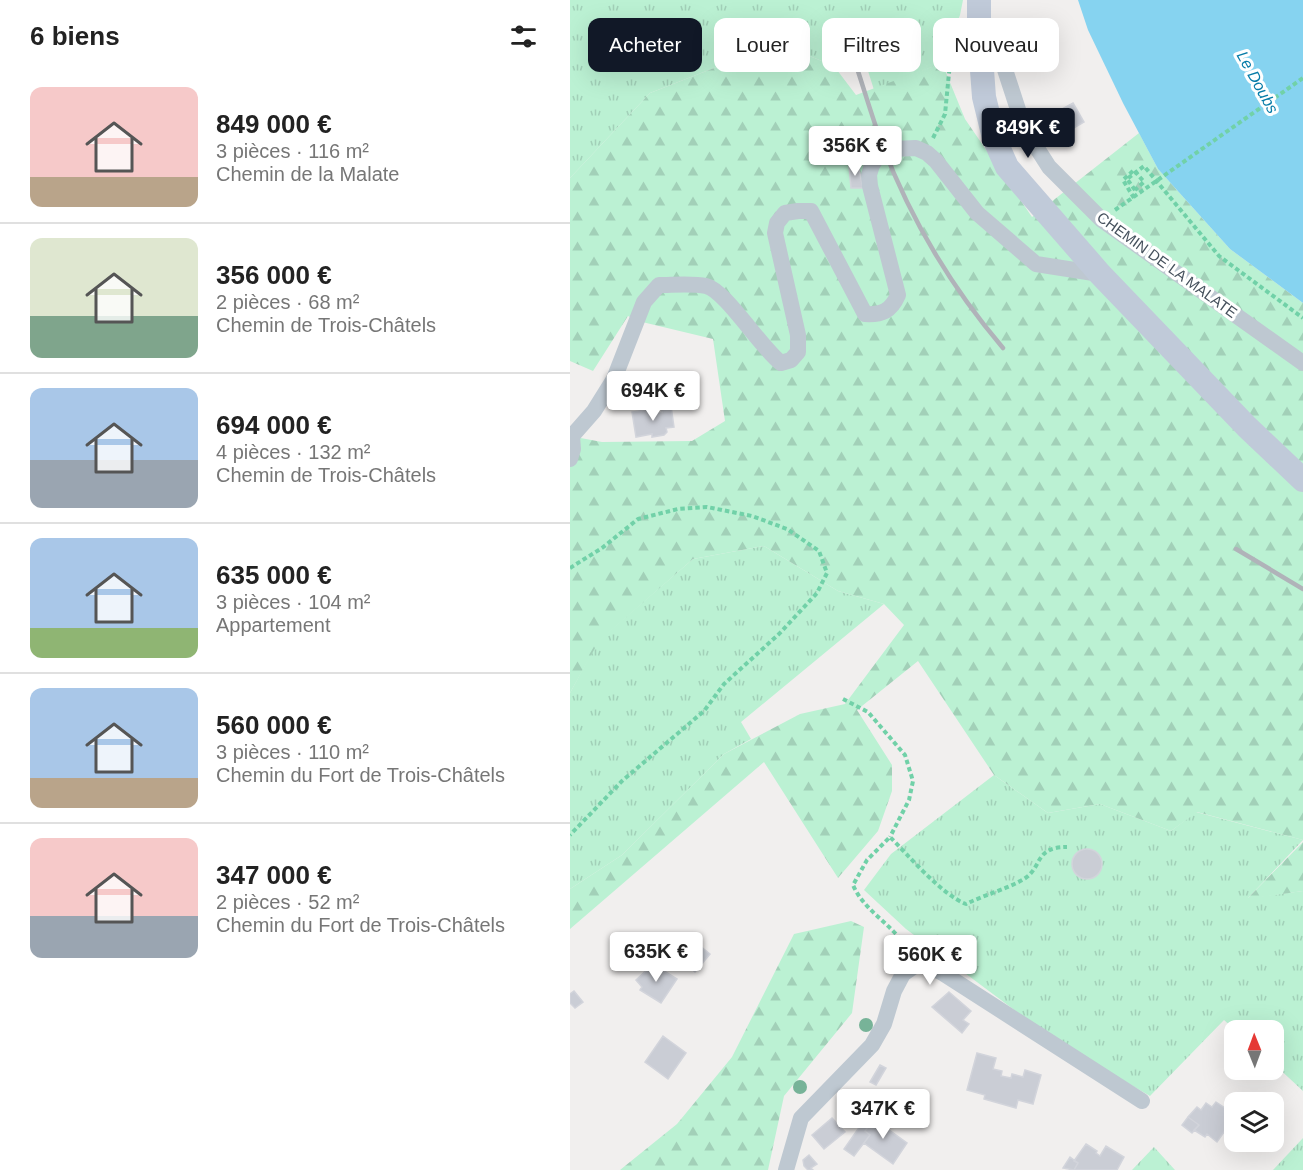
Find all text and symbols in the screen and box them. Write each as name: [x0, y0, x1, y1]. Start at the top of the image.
chip: Acheter: [588, 18, 702, 72]
chip: Louer: [714, 18, 810, 72]
chip: Filtres: [822, 18, 921, 72]
chip: Nouveau: [933, 18, 1059, 72]
icon: filters: [507, 20, 540, 53]
text: 6 biens: [30, 21, 120, 51]
water label: Le Doubs: [1234, 48, 1282, 116]
pin: 849K €: [979, 108, 1077, 159]
text: 849 000 €: [216, 109, 332, 139]
icon: home: [78, 111, 150, 183]
text: 849K €: [996, 116, 1060, 138]
pin: 356K €: [806, 126, 904, 177]
text: 356K €: [823, 134, 887, 156]
text: 3 pièces · 116 m²: [216, 140, 369, 162]
text: Chemin de la Malate: [216, 163, 399, 185]
street label: CHEMIN DE LA MALATE: [1094, 208, 1241, 321]
text: 356 000 €: [216, 260, 332, 290]
icon: home: [78, 262, 150, 334]
text: 2 pièces · 68 m²: [216, 291, 359, 313]
text: Chemin de Trois-Châtels: [216, 314, 436, 336]
pin: 694K €: [604, 371, 702, 422]
text: 694K €: [621, 379, 685, 401]
text: 694 000 €: [216, 410, 332, 440]
icon: home: [78, 412, 150, 484]
text: 4 pièces · 132 m²: [216, 441, 371, 463]
text: Chemin de Trois-Châtels: [216, 464, 436, 486]
text: 635 000 €: [216, 560, 332, 590]
icon: home: [78, 562, 150, 634]
text: 3 pièces · 104 m²: [216, 591, 371, 613]
text: Appartement: [216, 614, 331, 636]
text: 560 000 €: [216, 710, 332, 740]
icon: home: [78, 712, 150, 784]
text: 3 pièces · 110 m²: [216, 741, 369, 763]
text: Chemin du Fort de Trois-Châtels: [216, 764, 505, 786]
text: 347 000 €: [216, 860, 332, 890]
icon: home: [78, 862, 150, 934]
text: 2 pièces · 52 m²: [216, 891, 359, 913]
text: Chemin du Fort de Trois-Châtels: [216, 914, 505, 936]
pin: 635K €: [607, 932, 705, 983]
pin: 560K €: [881, 935, 979, 986]
text: 635K €: [624, 940, 688, 962]
text: 560K €: [898, 943, 962, 965]
north arrow: [1224, 1020, 1284, 1080]
map controls: [1224, 1020, 1284, 1152]
pin: 347K €: [834, 1089, 932, 1140]
button: layers: [1224, 1092, 1284, 1152]
text: 347K €: [851, 1097, 915, 1119]

